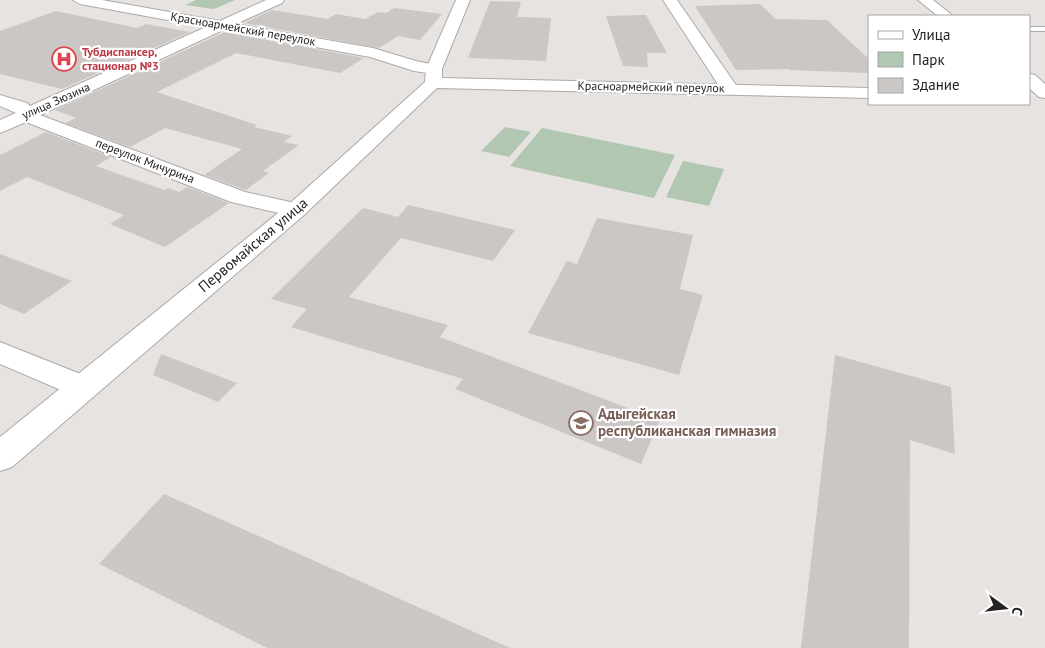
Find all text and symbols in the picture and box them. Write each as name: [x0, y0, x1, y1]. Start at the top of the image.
street label: Красноармейский переулок: [169, 8, 317, 49]
legend: [868, 15, 1030, 105]
text: Улица: [912, 25, 950, 44]
place label: Тубдиспансер, стационар №3: [82, 44, 159, 73]
hospital icon: Тубдиспансер, стационар №3: [51, 46, 77, 72]
text: Парк: [912, 50, 945, 69]
text: Здание: [912, 75, 960, 94]
street label: Красноармейский переулок: [577, 78, 725, 95]
street label: улица Зюзина: [19, 79, 92, 122]
street label: переулок Мичурина: [94, 135, 197, 186]
street label: Первомайская улица: [194, 193, 311, 296]
place label: Адыгейская республиканская гимназия: [598, 404, 776, 440]
school or university icon: Адыгейская республиканская гимназия: [568, 410, 594, 436]
north arrow: [980, 583, 1030, 633]
text: С: [1008, 605, 1027, 618]

